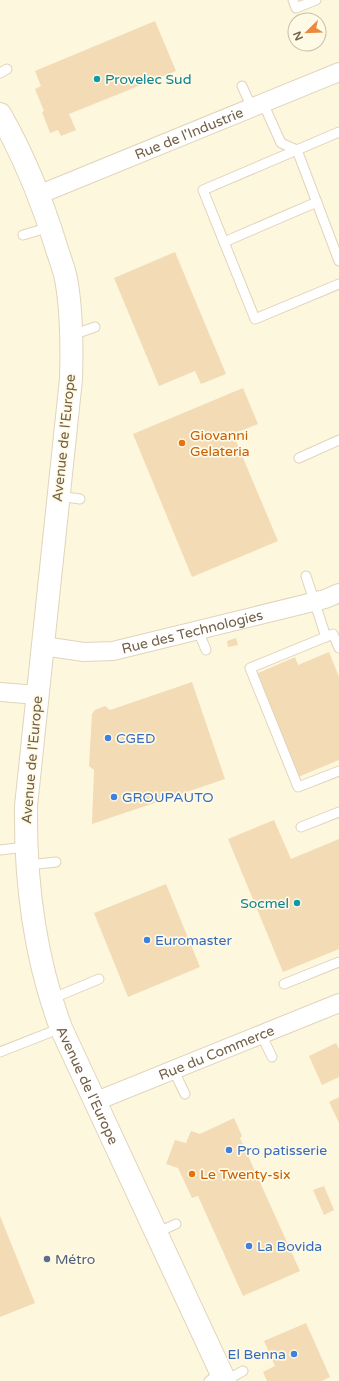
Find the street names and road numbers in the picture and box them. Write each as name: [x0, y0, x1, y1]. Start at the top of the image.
street label: Rue de l'Industrie: [132, 104, 246, 163]
street label: Avenue de l'Europe: [49, 373, 79, 503]
street label: Rue des Technologies: [120, 606, 265, 657]
street label: Avenue de l'Europe: [18, 695, 46, 825]
street label: Rue du Commerce: [156, 1022, 277, 1084]
street label: Avenue de l'Europe: [53, 1023, 122, 1147]

